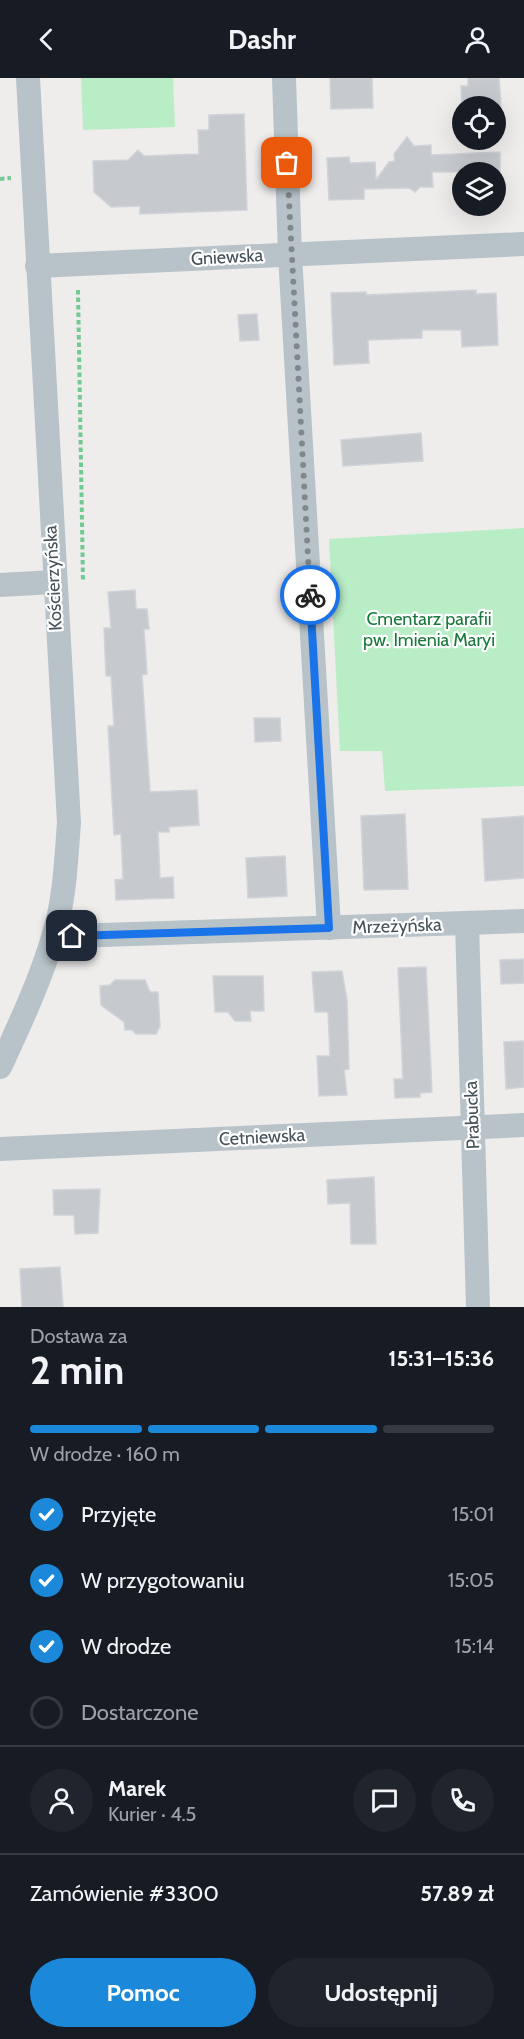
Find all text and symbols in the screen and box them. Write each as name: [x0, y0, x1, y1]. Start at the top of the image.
icon: back: [30, 23, 63, 56]
text: Dashr: [228, 23, 296, 56]
icon: person: [461, 23, 494, 56]
map controls: [452, 96, 506, 216]
button: locate: [452, 96, 506, 150]
pin: [261, 137, 312, 188]
icon: bag: [270, 146, 303, 179]
button: layers: [452, 162, 506, 216]
street label: Gniewska: [190, 244, 264, 270]
street label: Kościerzyńska: [39, 524, 67, 631]
courier: [280, 565, 340, 625]
icon: bike: [294, 579, 327, 612]
park label: Cmentarz parafii pw. Imienia Maryi: [363, 608, 495, 651]
pin: [46, 910, 97, 961]
street label: Mrzeżyńska: [352, 913, 442, 939]
icon: home: [55, 919, 88, 952]
street label: Prabucka: [460, 1080, 484, 1150]
street label: Cetniewska: [218, 1124, 306, 1150]
text: Dostawa za: [30, 1324, 127, 1348]
text: 15:31–15:36: [388, 1345, 494, 1372]
text: 2 min: [30, 1346, 124, 1394]
text: W drodze · 160 m: [30, 1442, 180, 1466]
icon: check: [30, 1498, 63, 1531]
text: Przyjęte: [81, 1501, 156, 1528]
text: 15:01: [452, 1502, 494, 1526]
icon: check: [30, 1564, 63, 1597]
text: W przygotowaniu: [81, 1567, 244, 1594]
text: 15:05: [448, 1568, 494, 1592]
icon: check: [30, 1630, 63, 1663]
text: W drodze: [81, 1633, 171, 1660]
text: 15:14: [454, 1634, 494, 1658]
text: Dostarczone: [81, 1699, 198, 1726]
button: person: [30, 1769, 93, 1832]
button: chat: [353, 1769, 416, 1832]
button: phone: [431, 1769, 494, 1832]
text: Marek: [108, 1775, 166, 1802]
text: Kurier · 4.5: [108, 1802, 196, 1826]
text: Zamówienie #3300: [30, 1880, 219, 1907]
text: 57.89 zł: [420, 1880, 494, 1907]
button: Pomoc: [30, 1958, 256, 2027]
button: Udostępnij: [268, 1958, 494, 2027]

